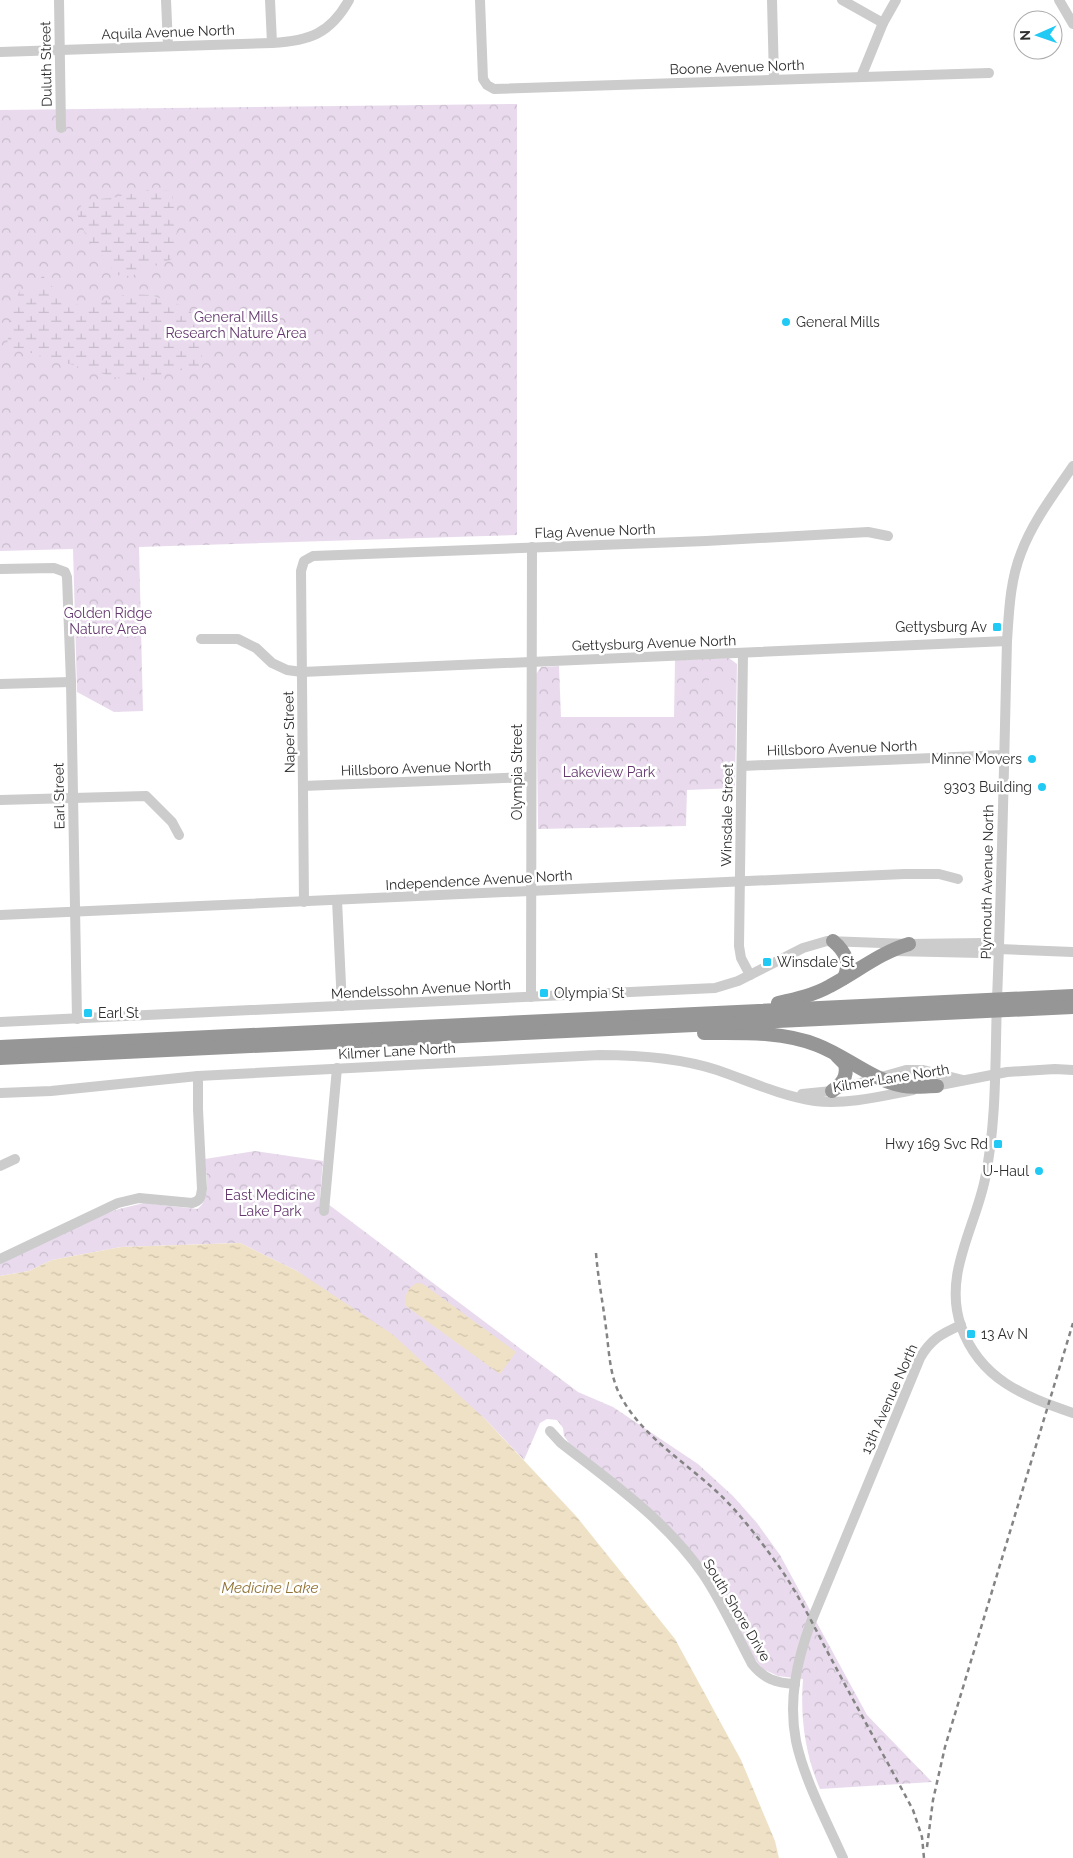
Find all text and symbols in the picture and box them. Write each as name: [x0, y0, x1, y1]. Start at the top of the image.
north arrow: [1013, 10, 1063, 60]
street label: Duluth Street: [37, 21, 55, 107]
street label: Aquila Avenue North: [101, 22, 235, 42]
text: N: [1017, 30, 1033, 41]
street label: Boone Avenue North: [669, 57, 805, 77]
park label: General Mills Research Nature Area: [165, 309, 307, 341]
place label: General Mills: [796, 314, 880, 330]
marker: General Mills: [780, 316, 792, 328]
street label: Flag Avenue North: [534, 521, 656, 541]
park label: Golden Ridge Nature Area: [64, 605, 152, 637]
place label: Gettysburg Av: [895, 619, 988, 635]
marker: Gettysburg Av: [991, 621, 1003, 633]
street label: Gettysburg Avenue North: [571, 632, 737, 654]
street label: Naper Street: [280, 690, 298, 773]
street label: Olympia Street: [509, 724, 525, 820]
street label: Hillsboro Avenue North: [767, 737, 917, 759]
place label: Minne Movers: [931, 751, 1022, 767]
marker: Minne Movers: [1026, 753, 1038, 765]
street label: Hillsboro Avenue North: [341, 757, 491, 779]
street label: Earl Street: [50, 762, 68, 830]
street label: Winsdale Street: [718, 763, 736, 867]
park label: Lakeview Park: [563, 764, 656, 780]
place label: 9303 Building: [944, 779, 1032, 795]
marker: 9303 Building: [1036, 781, 1048, 793]
street label: Plymouth Avenue North: [978, 804, 996, 960]
street label: Independence Avenue North: [385, 867, 573, 893]
place label: Winsdale St: [777, 954, 855, 970]
marker: Winsdale St: [761, 956, 773, 968]
street label: Mendelssohn Avenue North: [331, 976, 511, 1002]
place label: Olympia St: [554, 985, 625, 1001]
marker: Olympia St: [538, 987, 550, 999]
place label: Earl St: [98, 1005, 139, 1021]
marker: Earl St: [82, 1007, 94, 1019]
street label: Kilmer Lane North: [338, 1040, 456, 1062]
street label: Kilmer Lane North: [832, 1061, 950, 1095]
place label: Hwy 169 Svc Rd: [885, 1136, 988, 1152]
marker: Hwy 169 Svc Rd: [992, 1138, 1004, 1150]
place label: U-Haul: [983, 1163, 1029, 1179]
marker: U-Haul: [1033, 1165, 1045, 1177]
park label: East Medicine Lake Park: [225, 1187, 315, 1219]
place label: 13 Av N: [981, 1326, 1028, 1342]
marker: 13 Av N: [965, 1328, 977, 1340]
street label: 13th Avenue North: [858, 1341, 920, 1457]
street label: South Shore Drive: [700, 1556, 774, 1664]
water label: Medicine Lake: [222, 1579, 318, 1597]

